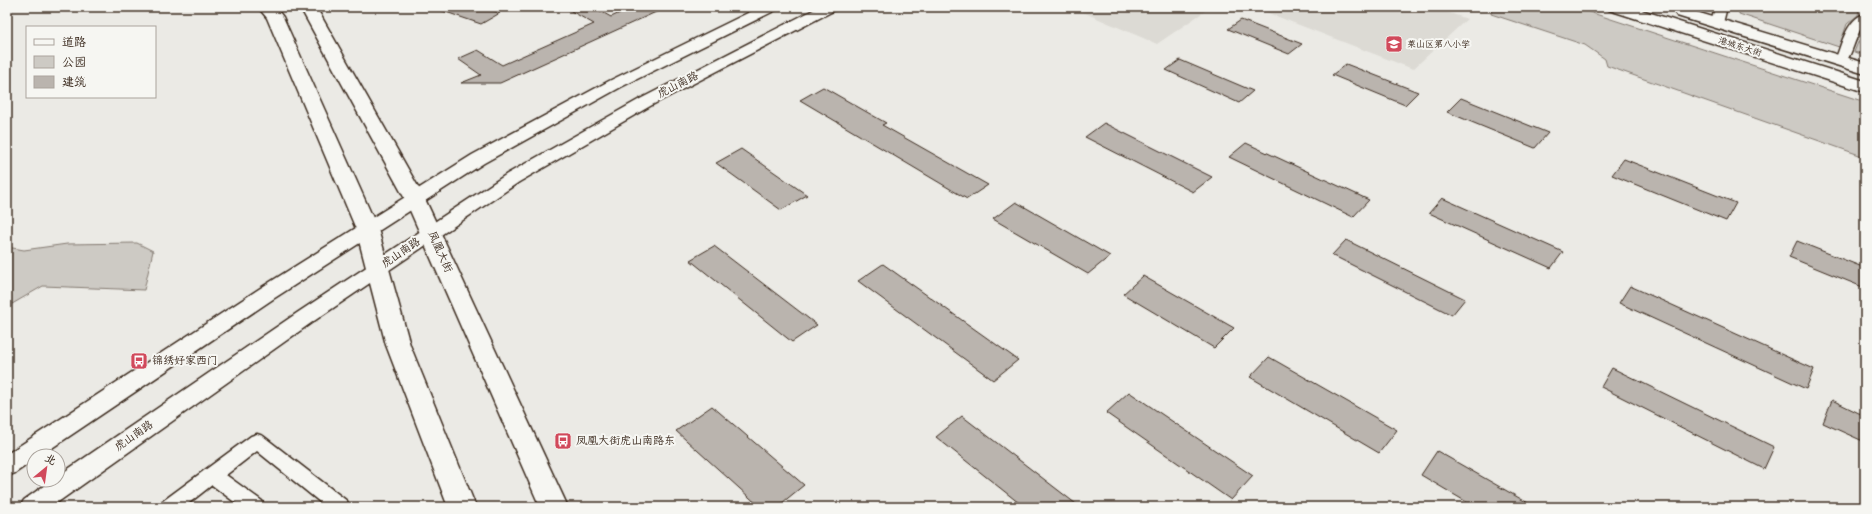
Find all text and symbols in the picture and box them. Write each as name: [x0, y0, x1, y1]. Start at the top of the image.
legend: [26, 26, 156, 98]
text: 道路: [62, 33, 86, 52]
street label: 港城东大街: [1716, 33, 1764, 61]
school or university icon: 莱山区第八小学: [1384, 34, 1404, 54]
place label: 莱山区第八小学: [1407, 37, 1470, 52]
text: 公园: [62, 53, 86, 72]
street label: 虎山南路: [654, 67, 702, 103]
text: 建筑: [62, 73, 86, 92]
street label: 凤凰大街: [423, 228, 458, 277]
street label: 虎山南路: [378, 233, 424, 273]
bus stop icon: 锦绣好家西门: [129, 351, 149, 371]
place label: 锦绣好家西门: [152, 352, 218, 370]
street label: 虎山南路: [111, 416, 157, 456]
bus stop icon: 凤凰大街虎山南路东: [553, 431, 573, 451]
place label: 凤凰大街虎山南路东: [576, 432, 675, 450]
north arrow: [26, 448, 66, 488]
text: 北: [41, 450, 60, 471]

